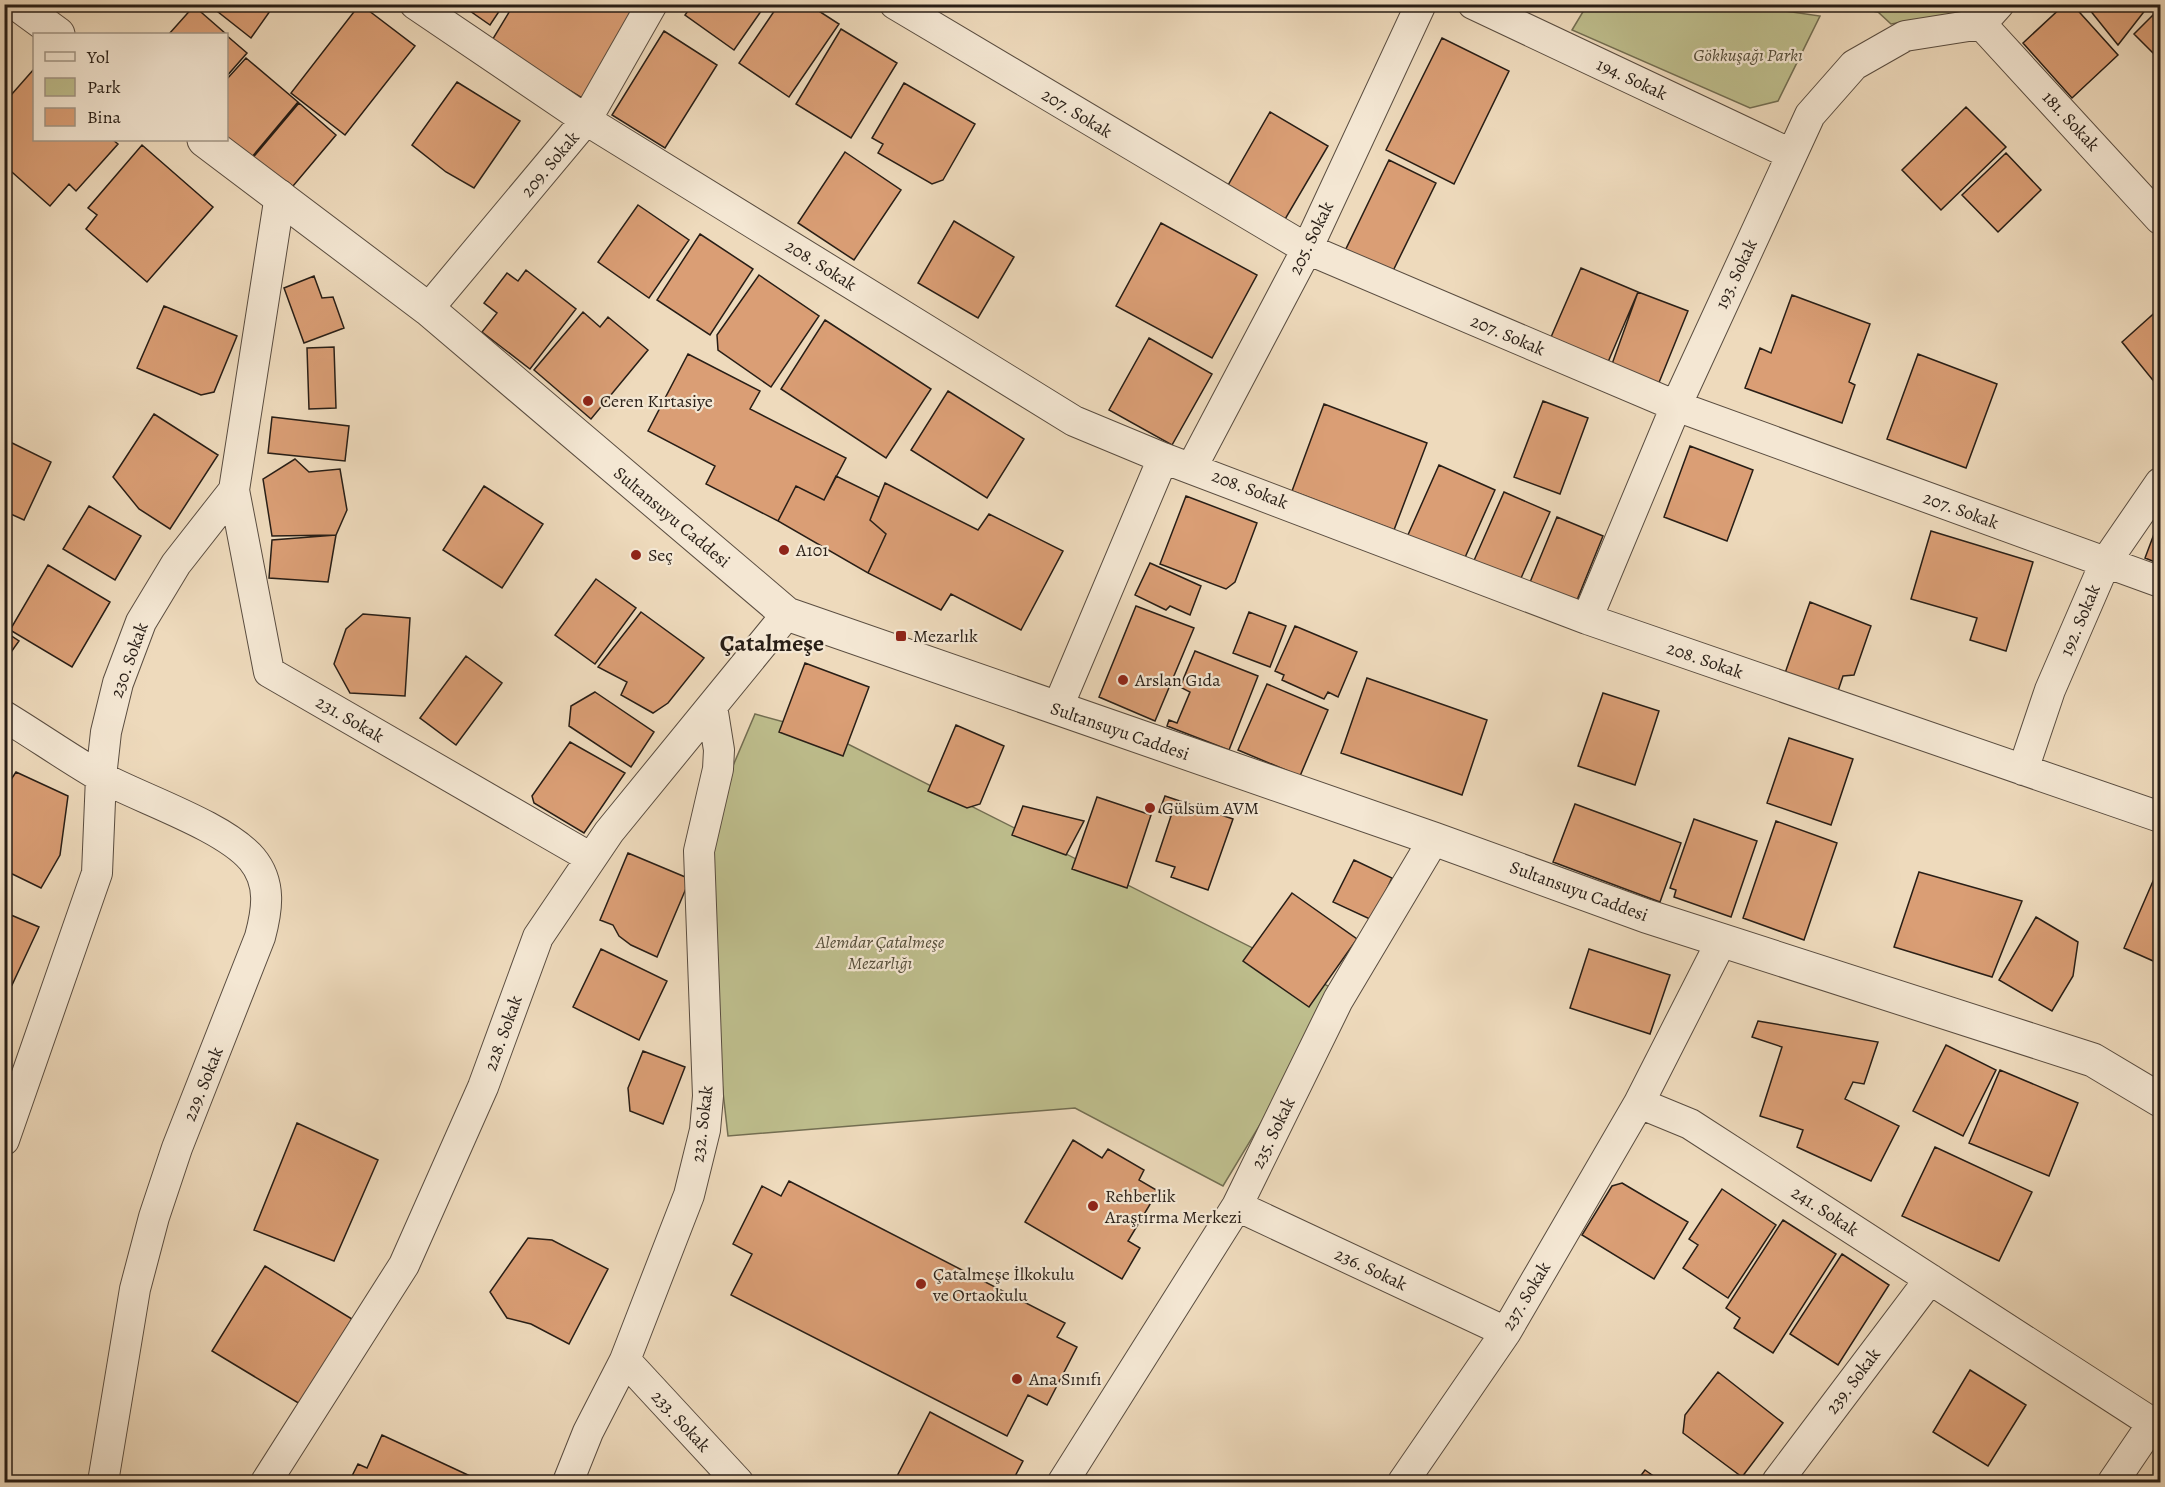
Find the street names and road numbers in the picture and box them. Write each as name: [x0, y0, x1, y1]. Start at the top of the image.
street label: 194. Sokak: [1593, 52, 1671, 106]
street label: 207. Sokak: [1037, 83, 1117, 144]
street label: 181. Sokak: [2037, 86, 2105, 156]
street label: 209. Sokak: [515, 126, 585, 202]
street label: 205. Sokak: [1283, 197, 1339, 279]
street label: 208. Sokak: [781, 234, 861, 296]
street label: 193. Sokak: [1709, 235, 1763, 313]
street label: 207. Sokak: [1467, 309, 1549, 361]
street label: Sultansuyu Caddesi: [609, 461, 735, 573]
street label: 208. Sokak: [1209, 464, 1292, 514]
street label: 207. Sokak: [1920, 485, 2002, 535]
street label: 192. Sokak: [2054, 580, 2106, 660]
street label: 230. Sokak: [104, 619, 154, 701]
street label: 208. Sokak: [1663, 636, 1747, 684]
street label: 231. Sokak: [312, 690, 389, 748]
street label: Sultansuyu Caddesi: [1047, 696, 1193, 766]
street label: Sultansuyu Caddesi: [1507, 855, 1651, 927]
street label: 228. Sokak: [478, 992, 528, 1074]
street label: 229. Sokak: [177, 1043, 229, 1125]
street label: 232. Sokak: [685, 1084, 719, 1164]
street label: 235. Sokak: [1245, 1093, 1301, 1173]
street label: 241. Sokak: [1787, 1180, 1863, 1242]
street label: 236. Sokak: [1331, 1242, 1411, 1296]
street label: 237. Sokak: [1496, 1257, 1556, 1335]
street label: 239. Sokak: [1820, 1343, 1886, 1419]
street label: 233. Sokak: [646, 1385, 716, 1457]

